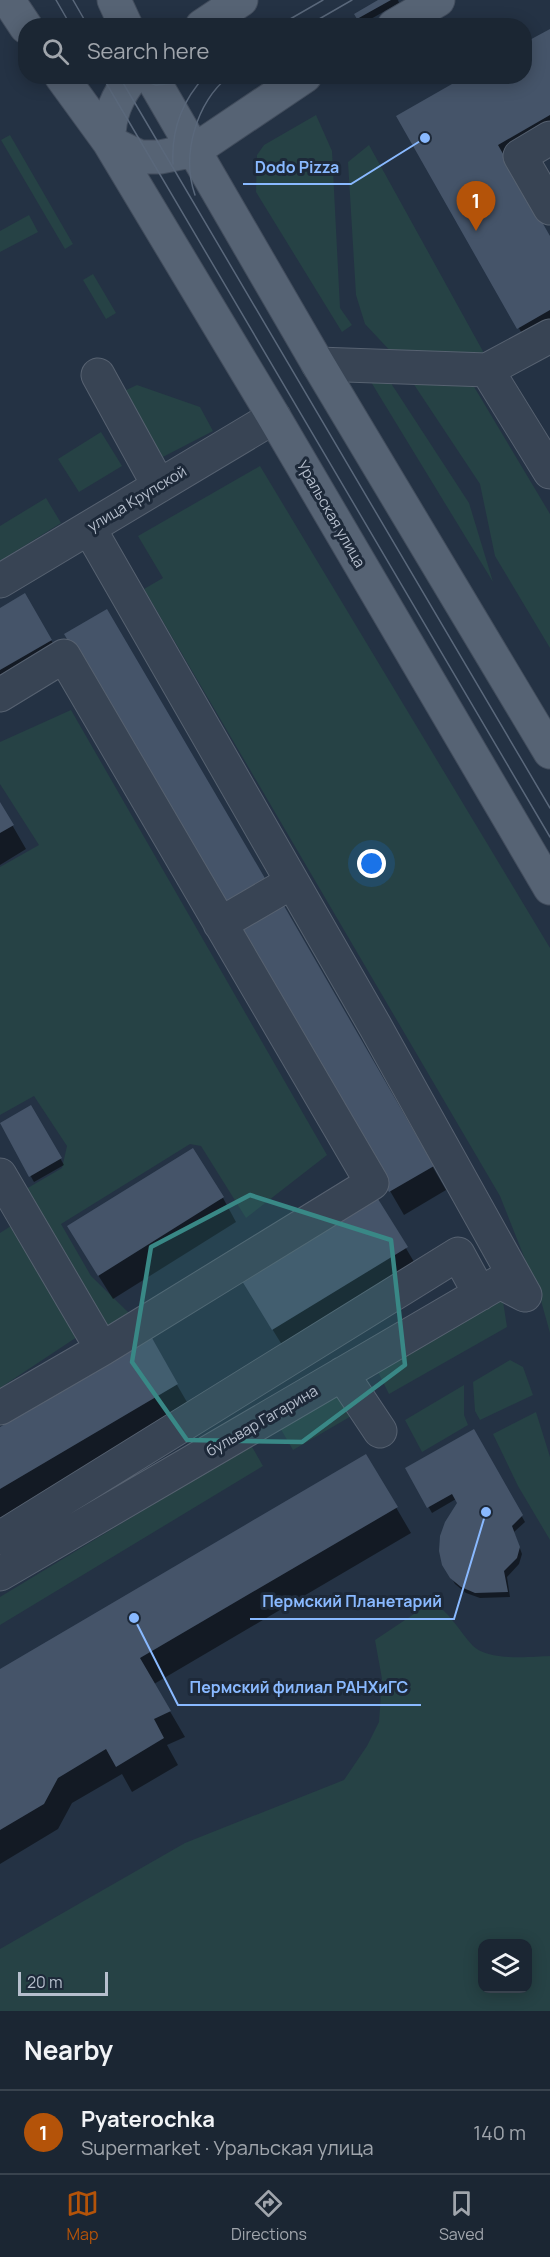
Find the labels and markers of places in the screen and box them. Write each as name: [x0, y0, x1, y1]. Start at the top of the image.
callout: Dodo Pizza: [243, 150, 351, 184]
pin: 1: [456, 182, 496, 231]
callout: Пермский Планетарий: [250, 1585, 454, 1619]
callout: Пермский филиал РАНХиГС: [178, 1671, 421, 1705]

